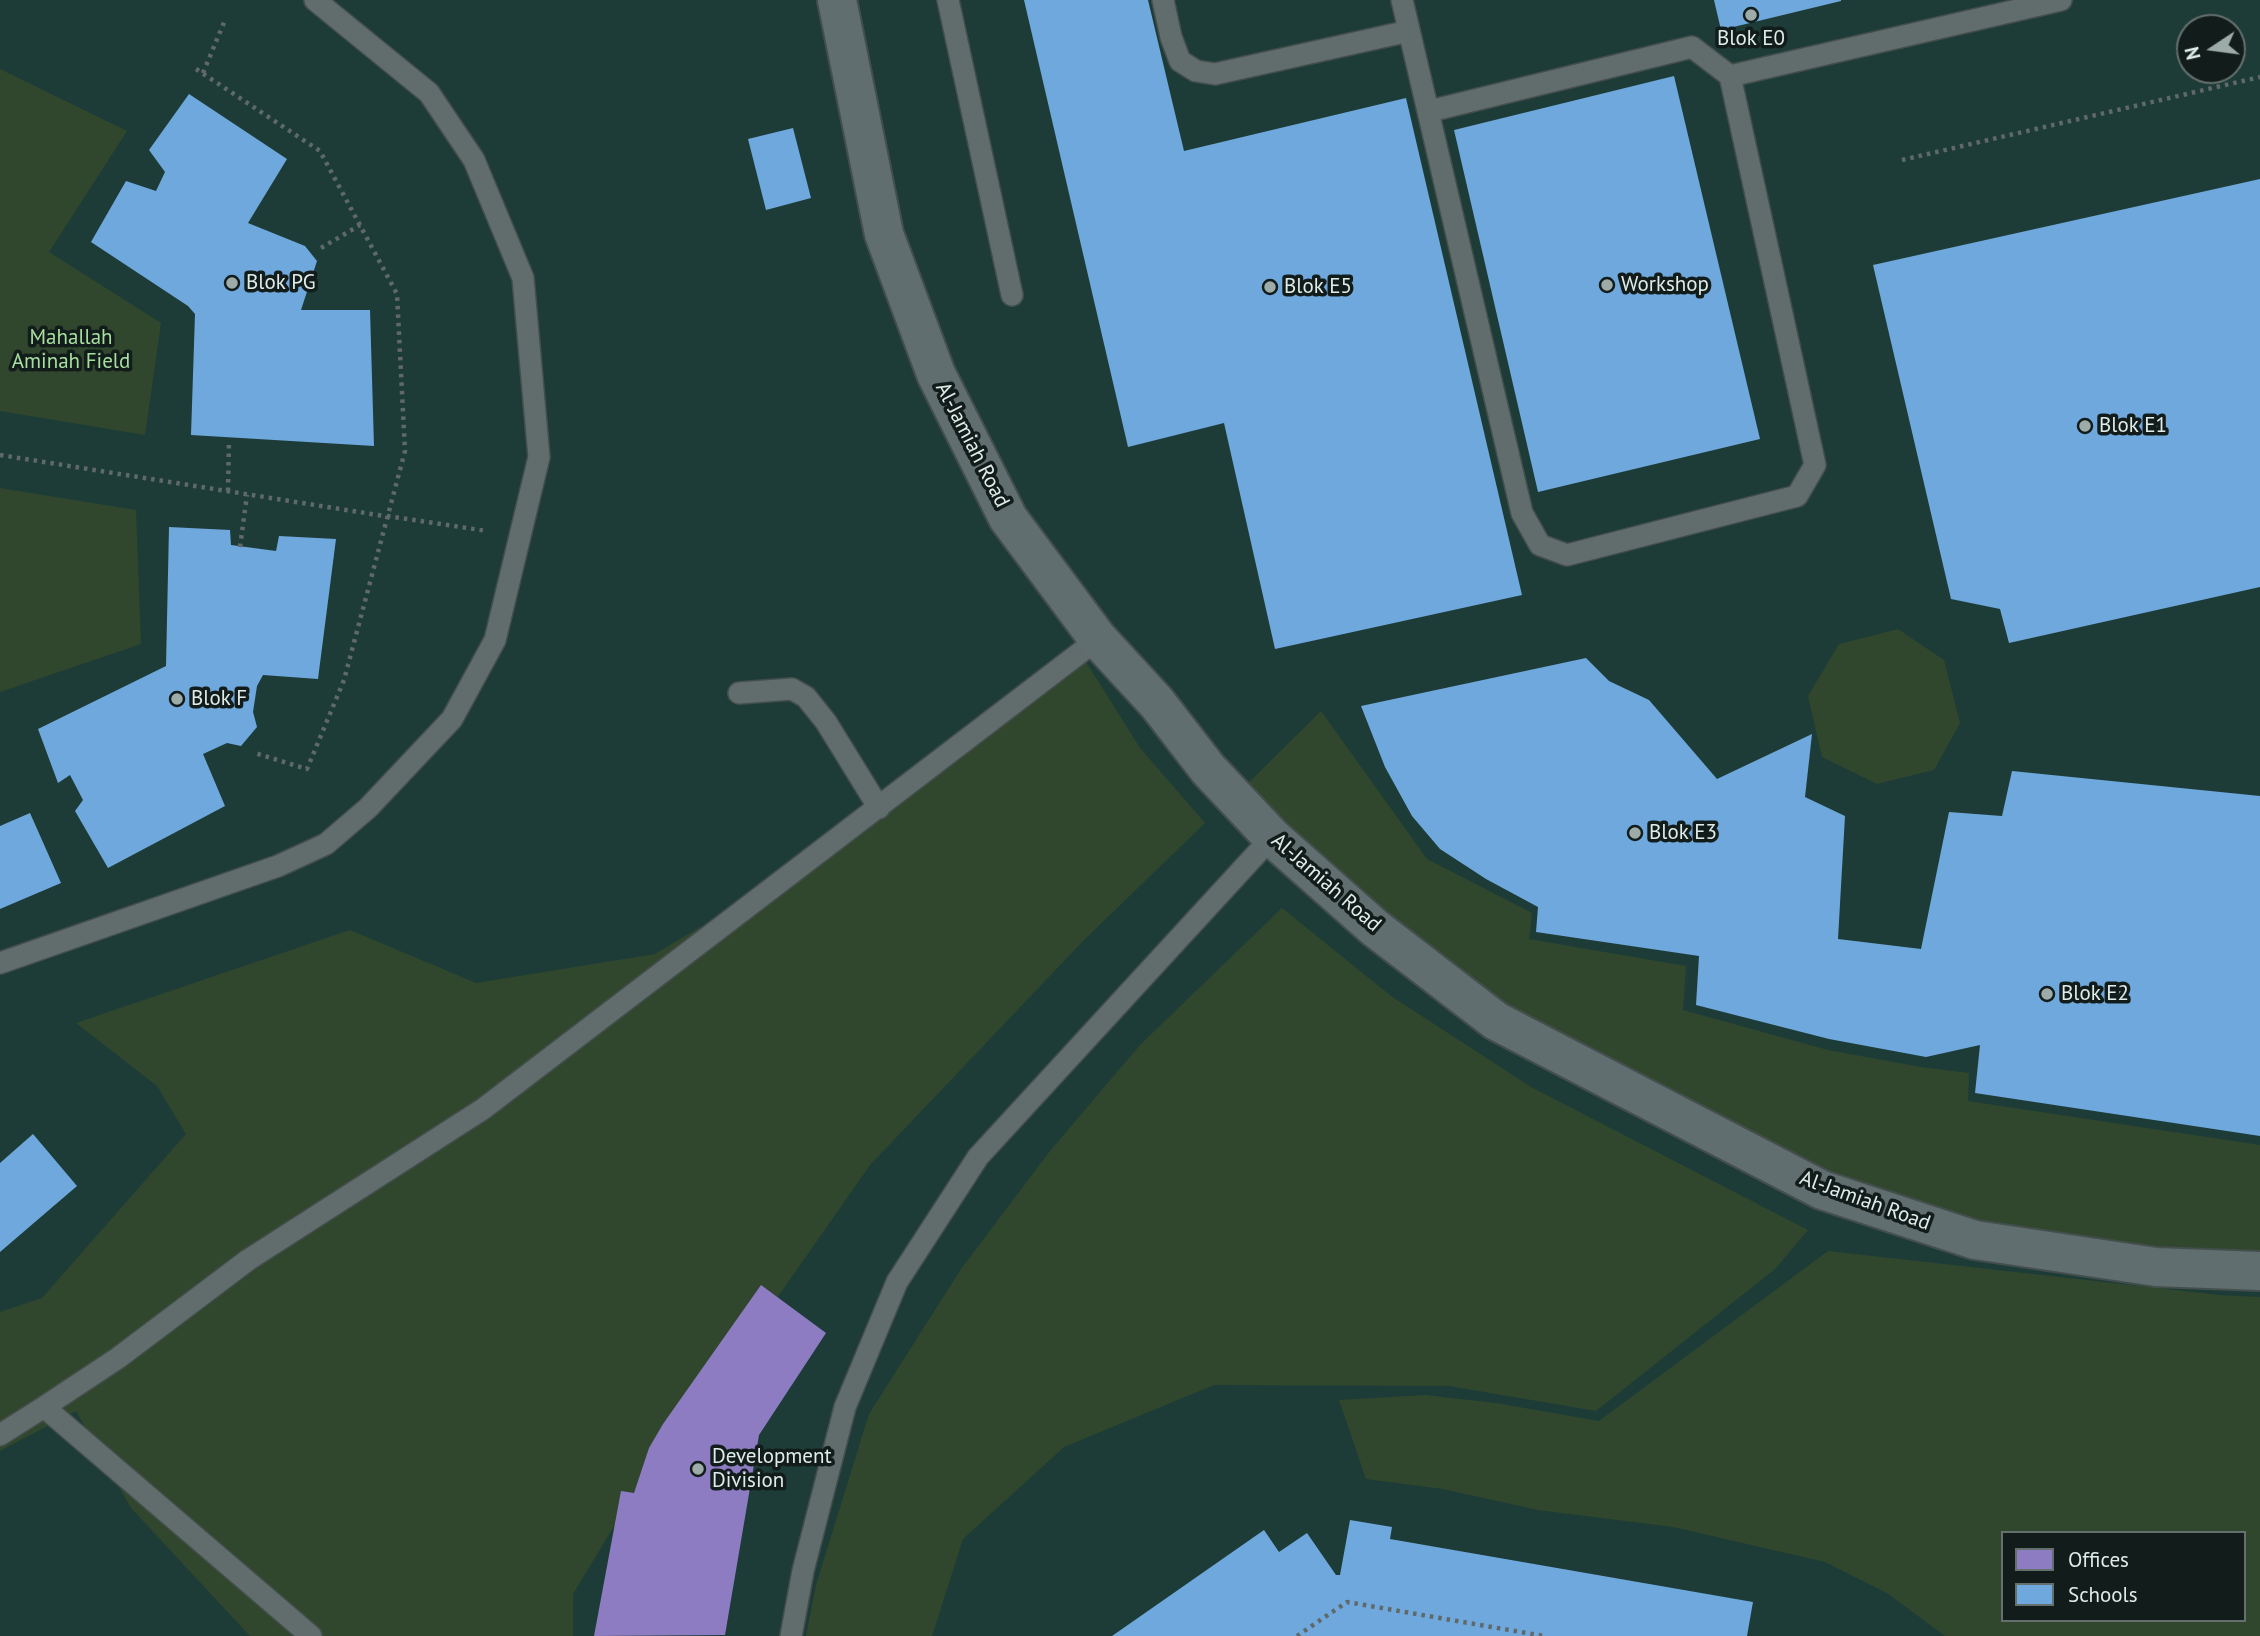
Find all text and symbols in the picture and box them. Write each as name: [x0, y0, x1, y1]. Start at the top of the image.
marker: Blok E0: [1743, 7, 1759, 23]
north arrow: [2176, 14, 2246, 84]
place label: Blok E0: [1717, 26, 1785, 52]
text: N: [2179, 45, 2206, 62]
place label: Blok PG: [246, 270, 316, 296]
place label: Workshop: [1621, 272, 1709, 298]
place label: Blok E5: [1284, 274, 1352, 300]
marker: Blok PG: [224, 275, 240, 291]
marker: Workshop: [1599, 277, 1615, 293]
marker: Blok E5: [1262, 279, 1278, 295]
park label: Mahallah Aminah Field: [12, 325, 130, 375]
street label: Al-Jamiah Road: [930, 378, 1014, 512]
place label: Blok E1: [2099, 413, 2167, 439]
marker: Blok E1: [2077, 418, 2093, 434]
place label: Blok F: [191, 686, 247, 712]
marker: Blok F: [169, 691, 185, 707]
place label: Blok E3: [1649, 820, 1717, 846]
marker: Blok E3: [1627, 825, 1643, 841]
street label: Al-Jamiah Road: [1266, 829, 1386, 937]
place label: Blok E2: [2061, 981, 2129, 1007]
marker: Blok E2: [2039, 986, 2055, 1002]
street label: Al-Jamiah Road: [1796, 1166, 1934, 1236]
place label: Development Division: [712, 1444, 832, 1494]
marker: Development Division: [690, 1461, 706, 1477]
legend: [2001, 1531, 2246, 1622]
text: Offices: [2068, 1546, 2129, 1573]
text: Schools: [2068, 1581, 2138, 1608]

